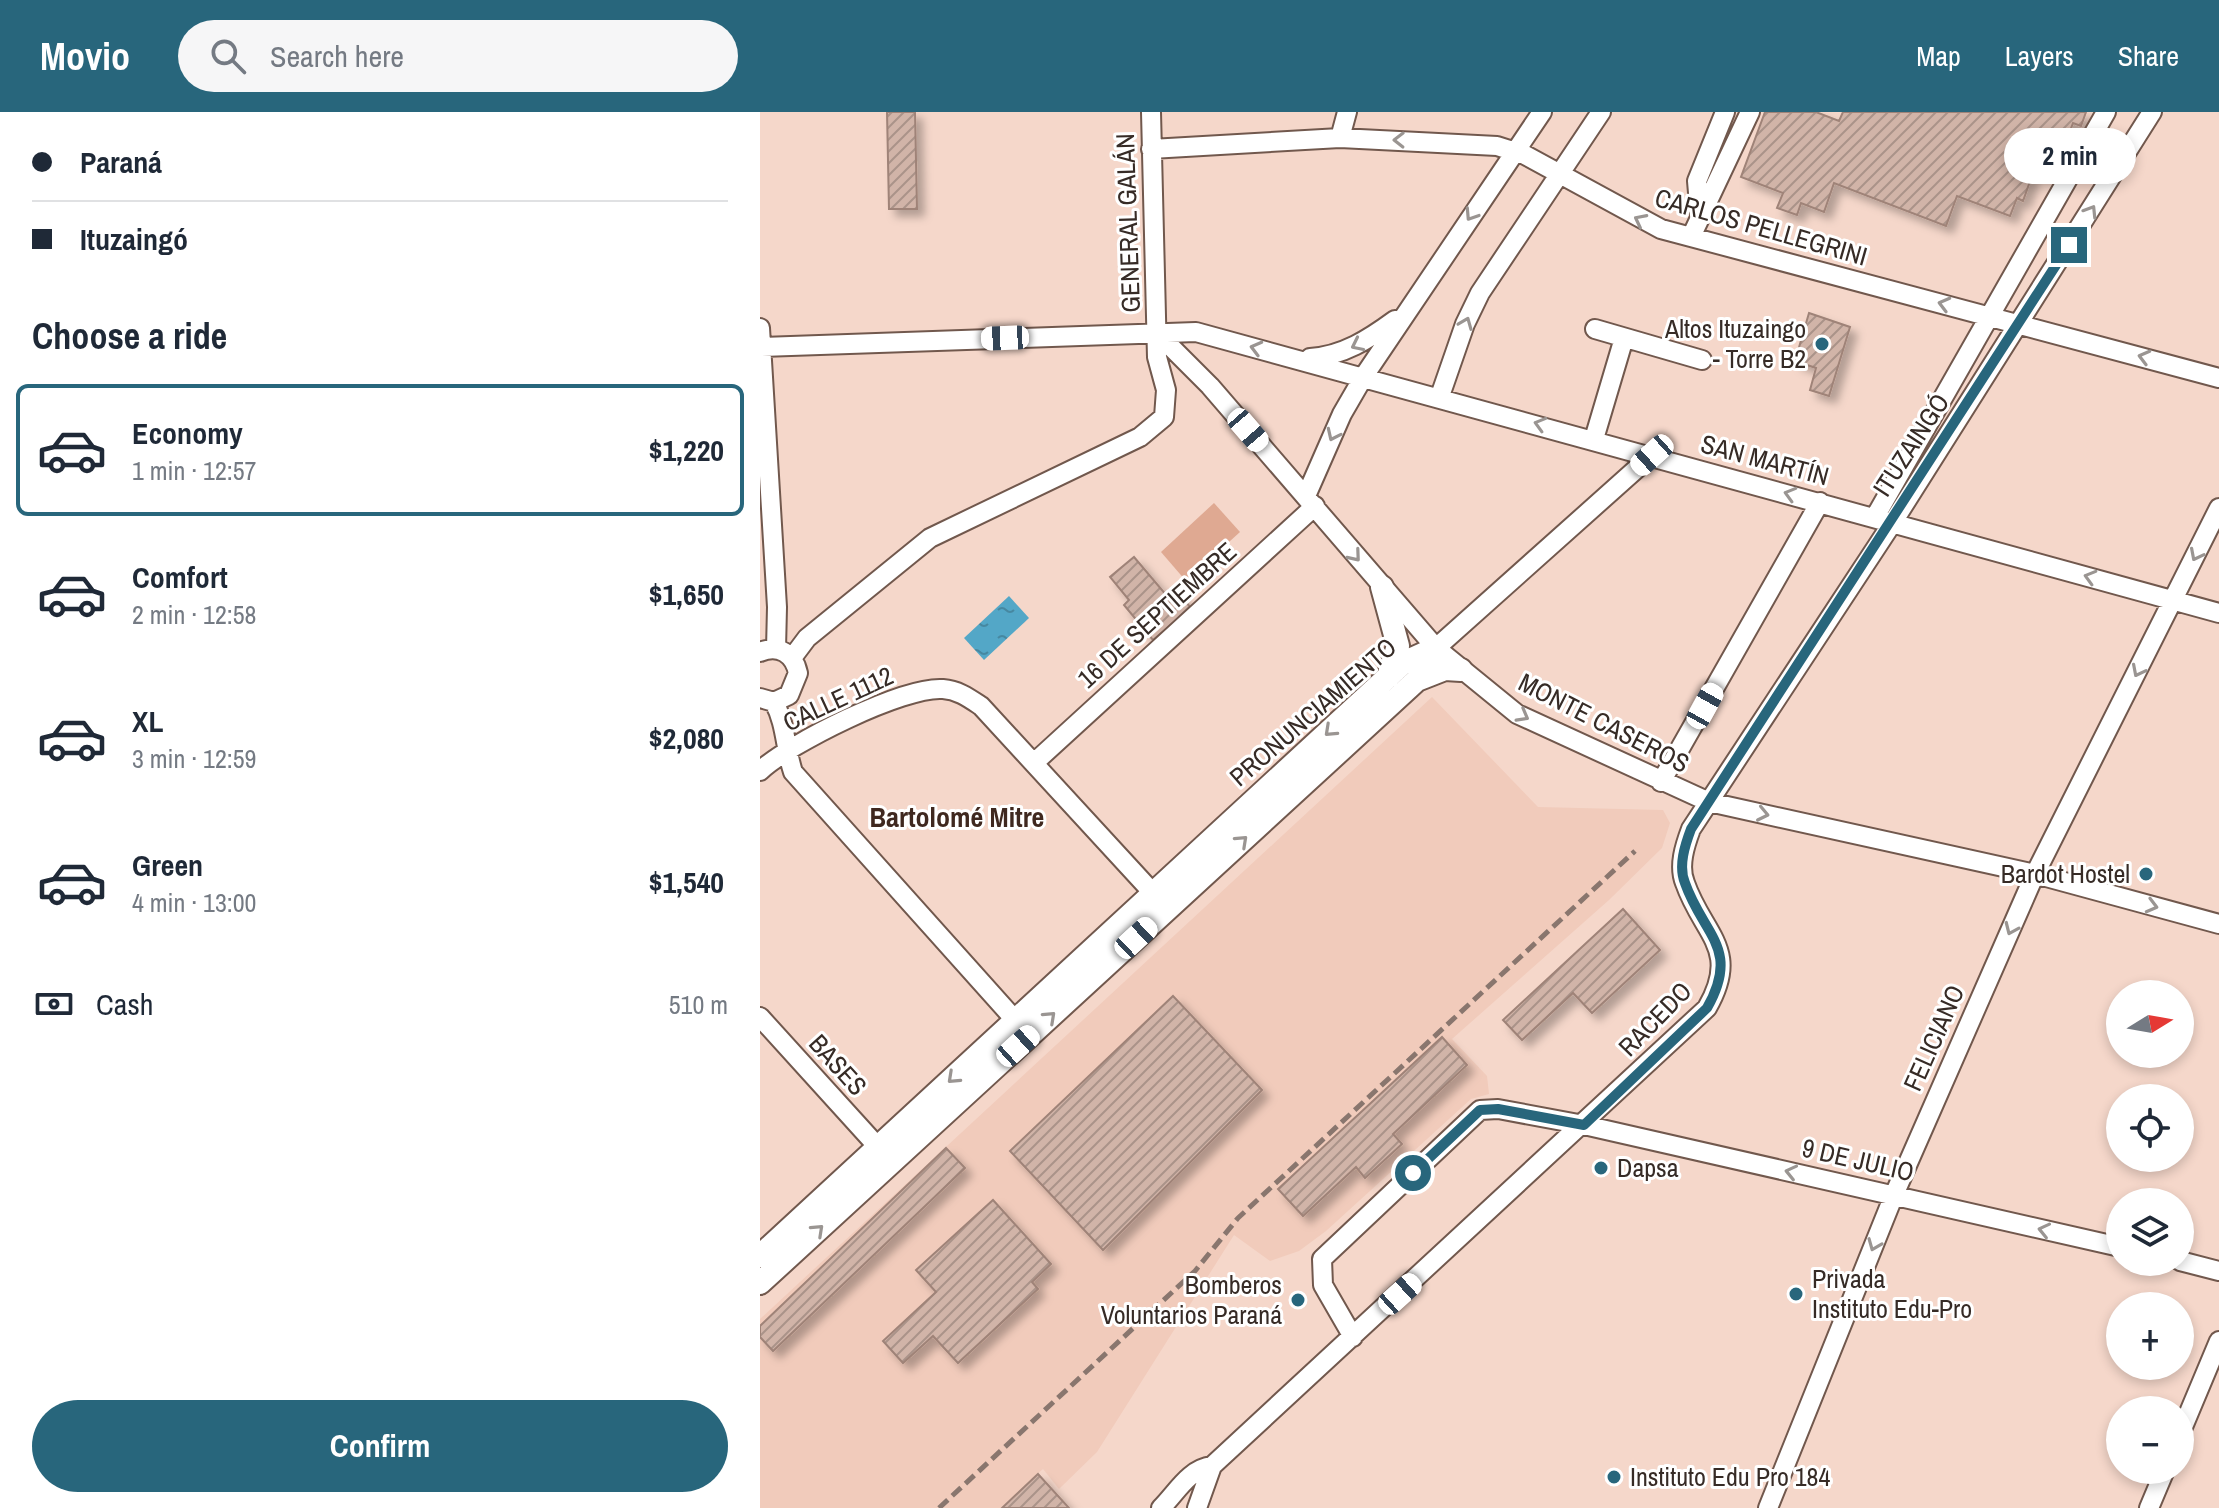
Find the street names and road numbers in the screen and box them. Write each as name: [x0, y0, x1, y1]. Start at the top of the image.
street label: GENERAL GALÁN: [1107, 133, 1148, 313]
street label: CARLOS PELLEGRINI: [1651, 179, 1871, 274]
street label: ITUZAINGÓ: [1864, 387, 1957, 503]
street label: SAN MARTÍN: [1697, 426, 1833, 493]
street label: 16 DE SEPTIEMBRE: [1070, 534, 1244, 695]
street label: PRONUNCIAMIENTO: [1222, 629, 1404, 794]
street label: CALLE 1112: [777, 658, 899, 739]
street label: MONTE CASEROS: [1513, 664, 1696, 781]
street label: RACEDO: [1610, 974, 1699, 1064]
street label: FELICIANO: [1895, 979, 1972, 1096]
street label: BASES: [802, 1027, 875, 1103]
street label: 9 DE JULIO: [1799, 1130, 1917, 1189]

